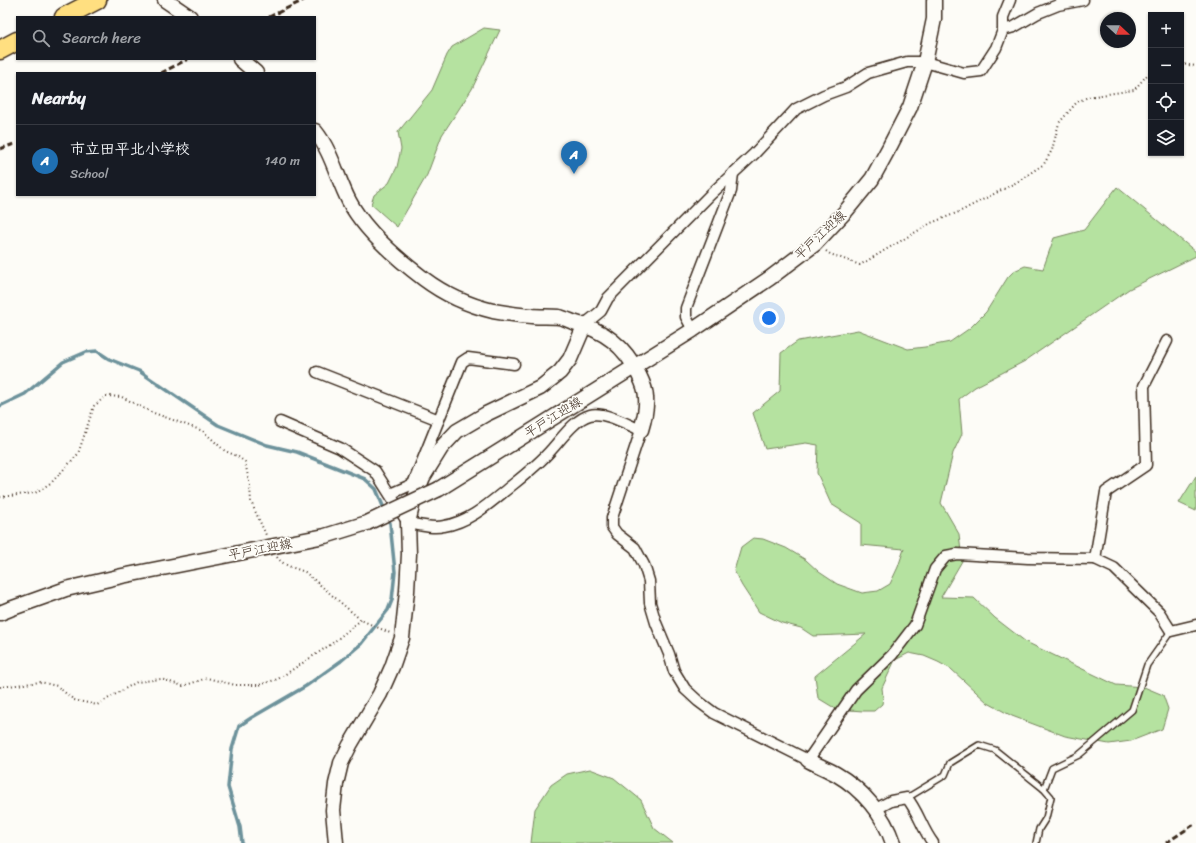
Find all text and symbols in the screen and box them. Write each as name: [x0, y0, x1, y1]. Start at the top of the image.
north arrow: [1100, 12, 1136, 48]
map controls: [1148, 12, 1184, 156]
button: +: [1148, 12, 1184, 48]
search box: [16, 16, 316, 60]
text: Search here: [62, 25, 141, 51]
icon: search: [30, 27, 52, 49]
button: −: [1148, 48, 1184, 84]
text: Nearby: [32, 83, 86, 113]
button: locate: [1148, 84, 1184, 120]
button: layers: [1148, 120, 1184, 156]
text: 市立田平北小学校: [70, 136, 190, 162]
pin: A: [561, 141, 587, 174]
text: A: [41, 149, 49, 172]
text: 140 m: [265, 149, 300, 172]
text: School: [70, 162, 108, 185]
street label: 平戸江迎線: [788, 204, 852, 266]
your location: [759, 308, 779, 328]
street label: 平戸江迎線: [519, 389, 587, 444]
street label: 平戸江迎線: [226, 531, 295, 566]

